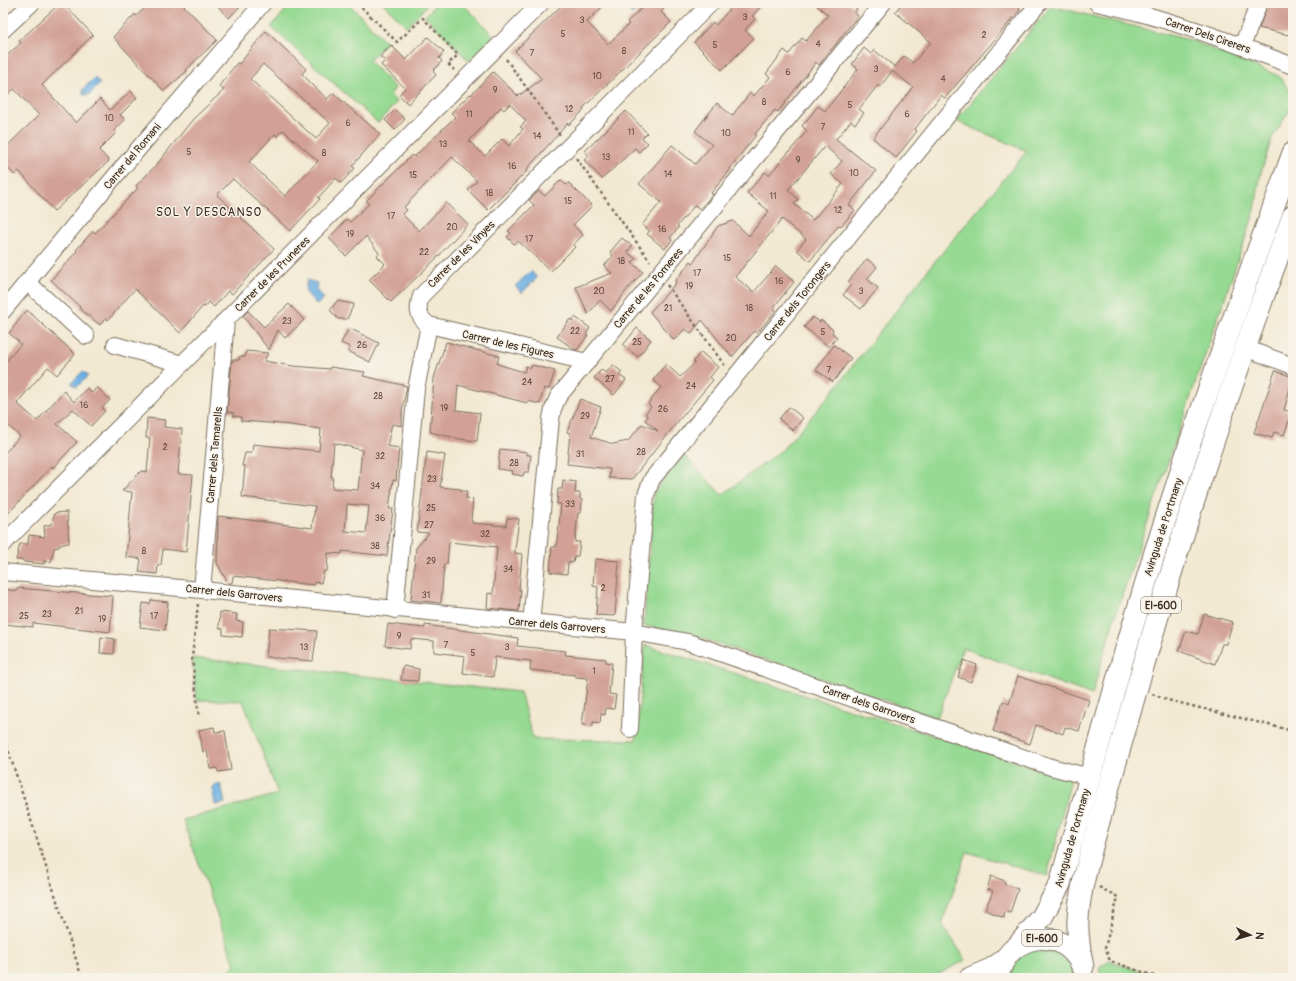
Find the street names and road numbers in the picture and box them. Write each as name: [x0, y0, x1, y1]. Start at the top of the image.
street label: Carrer Dels Cirerers: [1163, 15, 1252, 56]
street label: Carrer del Romani: [101, 121, 164, 192]
street label: Carrer de les Vinyes: [425, 218, 498, 291]
street label: Carrer de les Pruneres: [232, 234, 313, 315]
street label: Carrer de les Pomeres: [611, 245, 686, 331]
street label: Carrer dels Torongers: [761, 259, 834, 344]
street label: Carrer de les Figures: [461, 328, 555, 361]
street label: Carrer dels Tamarells: [204, 406, 225, 504]
street label: Avinguda de Portmany: [1141, 476, 1186, 578]
street label: Carrer dels Garrovers: [185, 582, 283, 605]
road number: EI-600: [1141, 597, 1181, 613]
street label: Carrer dels Garrovers: [508, 615, 606, 636]
street label: Carrer dels Garrovers: [821, 682, 917, 726]
street label: Avinguda de Portmany: [1052, 787, 1093, 889]
road number: EI-600: [1022, 930, 1062, 946]

